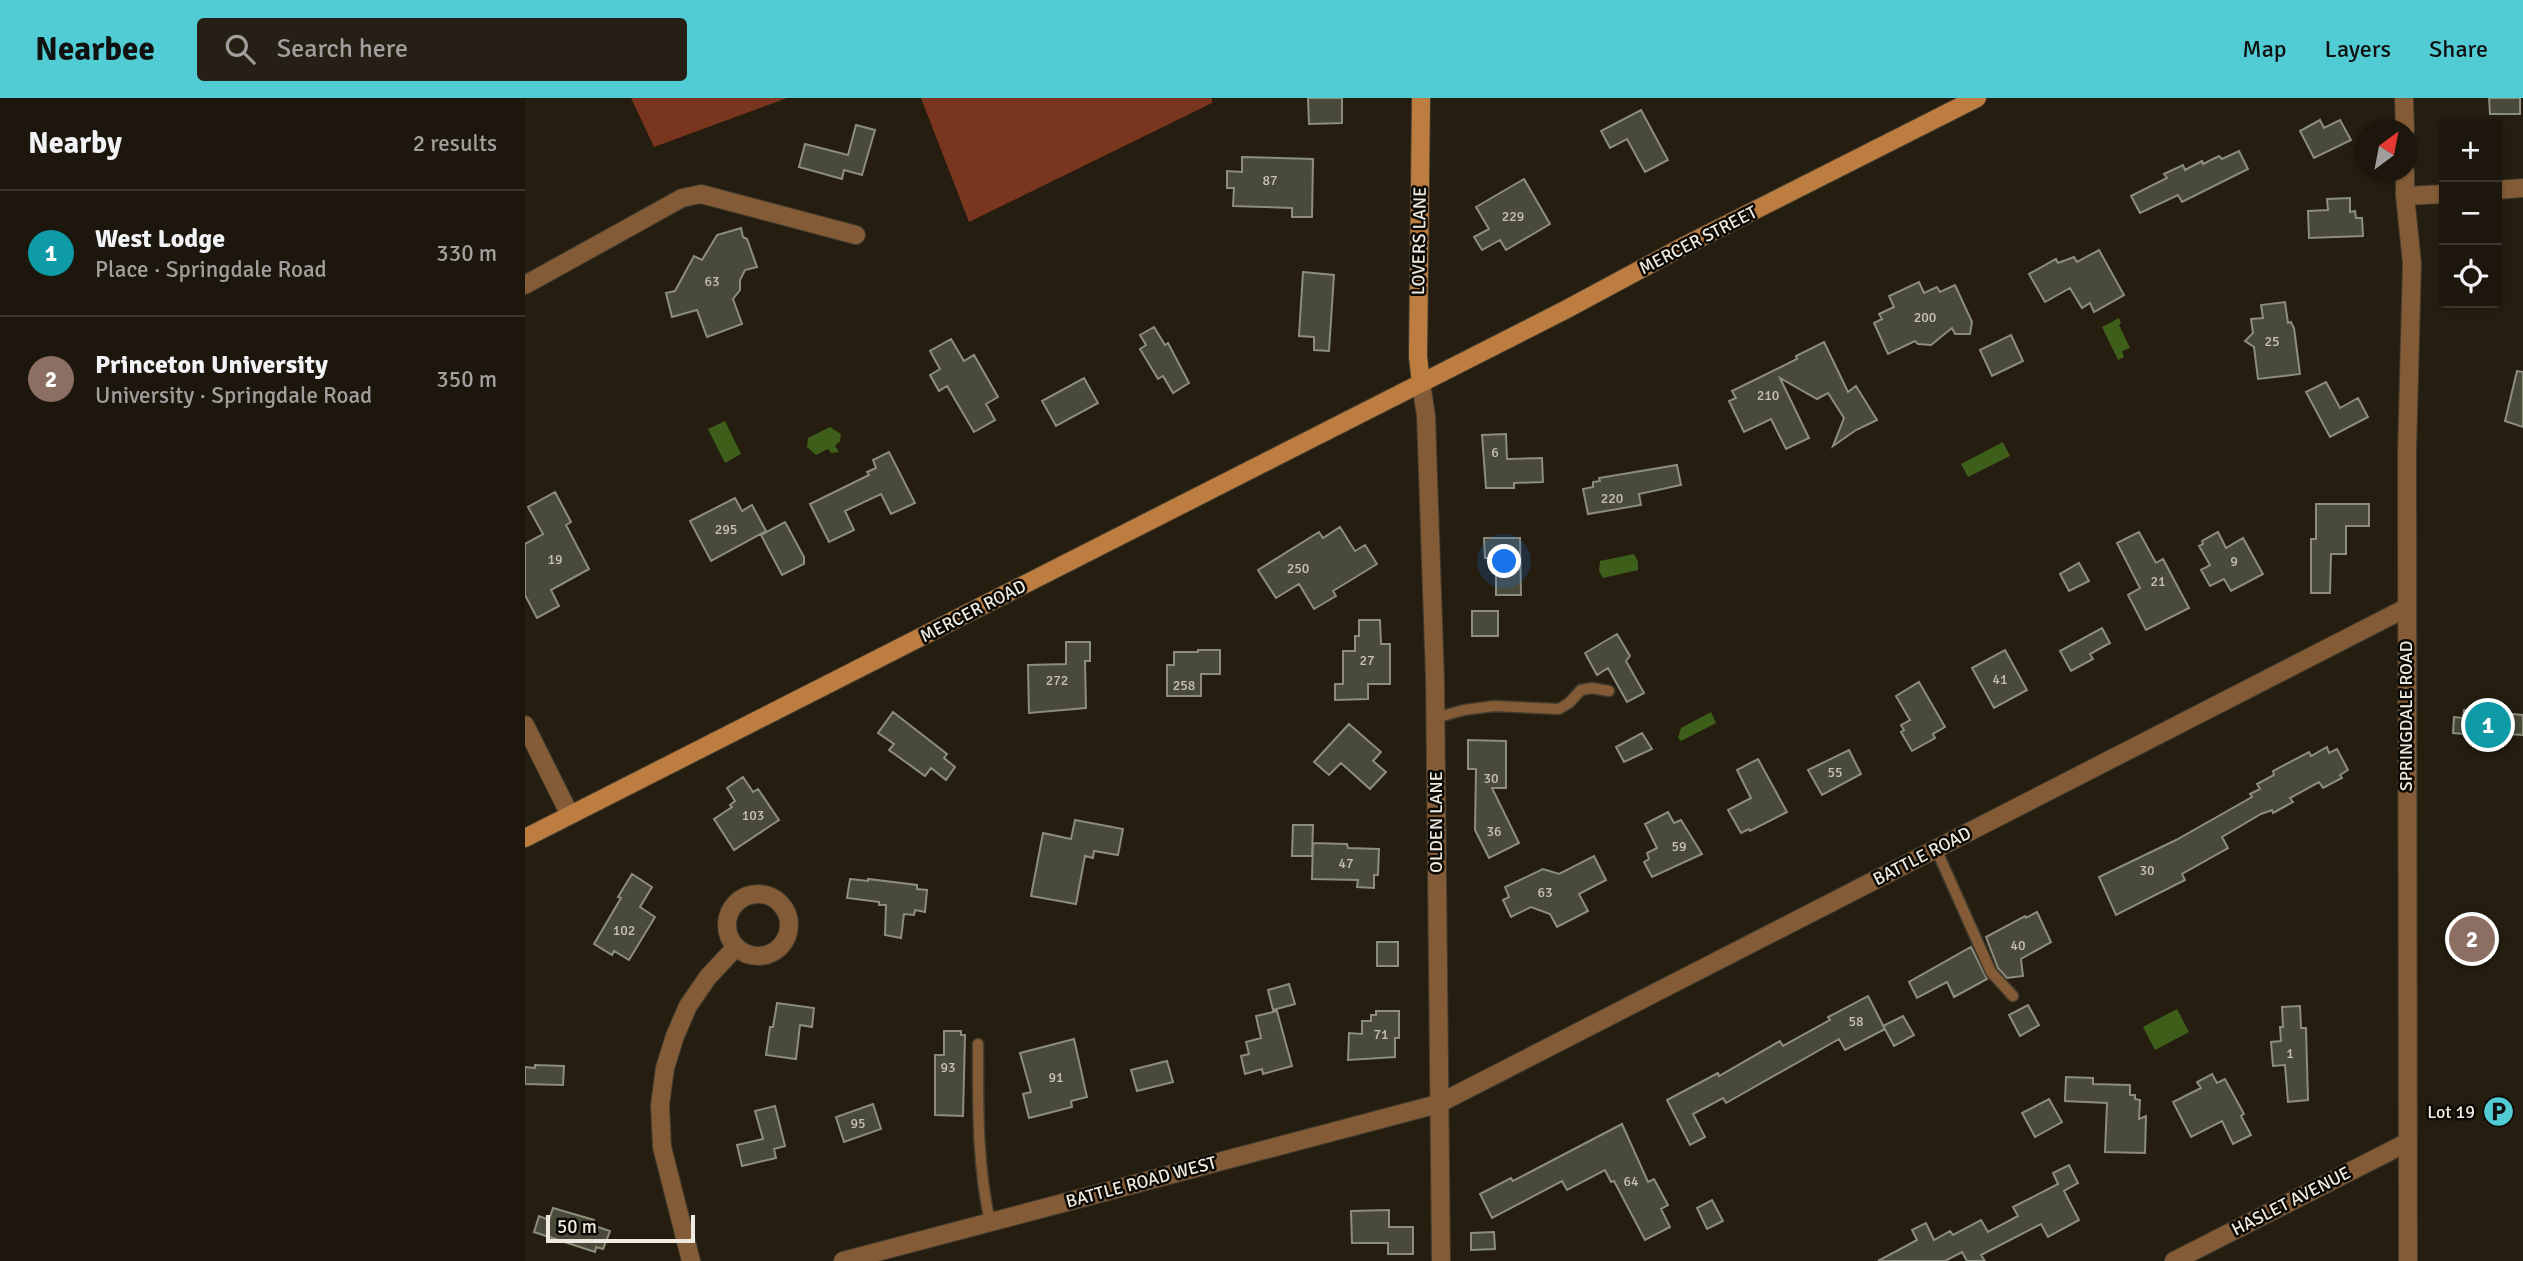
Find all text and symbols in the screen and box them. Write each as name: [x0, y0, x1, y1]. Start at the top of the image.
search box: [197, 18, 687, 81]
text: Nearbee: [35, 29, 155, 70]
icon: search: [221, 30, 259, 68]
text: Search here: [277, 33, 408, 65]
text: Map: [2242, 34, 2287, 64]
text: Layers: [2325, 34, 2391, 64]
text: Share: [2429, 34, 2488, 64]
north arrow: [2355, 119, 2418, 182]
map controls: [2439, 119, 2502, 308]
button: +: [2439, 119, 2502, 182]
text: Nearby: [28, 125, 122, 162]
text: 2 results: [413, 129, 497, 158]
house number: 87: [1262, 172, 1278, 189]
button: −: [2439, 182, 2502, 245]
street label: LOVERS LANE: [1407, 187, 1431, 295]
street label: MERCER STREET: [1635, 201, 1761, 279]
house number: 229: [1502, 208, 1524, 225]
text: West Lodge: [95, 223, 225, 255]
text: 1: [45, 239, 57, 268]
text: 330 m: [436, 239, 497, 268]
button: locate: [2439, 245, 2502, 308]
text: Place · Springdale Road: [95, 255, 327, 284]
house number: 63: [704, 273, 720, 290]
house number: 200: [1914, 309, 1936, 326]
house number: 25: [2264, 333, 2280, 350]
text: Princeton University: [95, 349, 328, 381]
text: 2: [45, 365, 57, 394]
text: 350 m: [436, 365, 497, 394]
text: University · Springdale Road: [95, 381, 372, 410]
house number: 210: [1757, 387, 1779, 404]
house number: 6: [1491, 444, 1499, 461]
house number: 220: [1601, 490, 1623, 507]
house number: 295: [715, 521, 737, 538]
your location: [1487, 544, 1521, 578]
house number: 19: [547, 551, 563, 568]
house number: 9: [2230, 553, 2238, 570]
house number: 250: [1287, 560, 1309, 577]
house number: 21: [2150, 573, 2166, 590]
street label: MERCER ROAD: [916, 575, 1030, 647]
street label: SPRINGDALE ROAD: [2395, 641, 2417, 791]
house number: 27: [1359, 652, 1375, 669]
house number: 41: [1992, 671, 2008, 688]
house number: 272: [1046, 672, 1068, 689]
house number: 258: [1173, 677, 1195, 694]
pin: 1: [2465, 699, 2511, 751]
house number: 55: [1827, 764, 1843, 781]
house number: 30: [1483, 770, 1499, 787]
street label: OLDEN LANE: [1425, 771, 1447, 873]
house number: 103: [742, 807, 764, 824]
street label: BATTLE ROAD: [1869, 822, 1975, 890]
house number: 36: [1486, 823, 1502, 840]
house number: 59: [1671, 838, 1687, 855]
house number: 47: [1338, 855, 1354, 872]
house number: 30: [2139, 862, 2155, 879]
house number: 63: [1537, 884, 1553, 901]
pin: 2: [2449, 913, 2495, 965]
house number: 102: [613, 922, 635, 939]
house number: 40: [2010, 937, 2026, 954]
house number: 58: [1848, 1013, 1864, 1030]
house number: 71: [1373, 1026, 1389, 1043]
house number: 1: [2286, 1045, 2294, 1062]
house number: 93: [940, 1059, 956, 1076]
house number: 91: [1048, 1069, 1064, 1086]
parking icon: Lot 19: [2481, 1095, 2515, 1129]
place label: Lot 19: [2427, 1101, 2475, 1123]
house number: 95: [850, 1115, 866, 1132]
street label: BATTLE ROAD WEST: [1063, 1151, 1219, 1213]
street label: HASLET AVENUE: [2228, 1162, 2354, 1240]
house number: 64: [1623, 1173, 1639, 1190]
scale bar: [546, 1212, 695, 1244]
text: 50 m: [557, 1215, 597, 1239]

